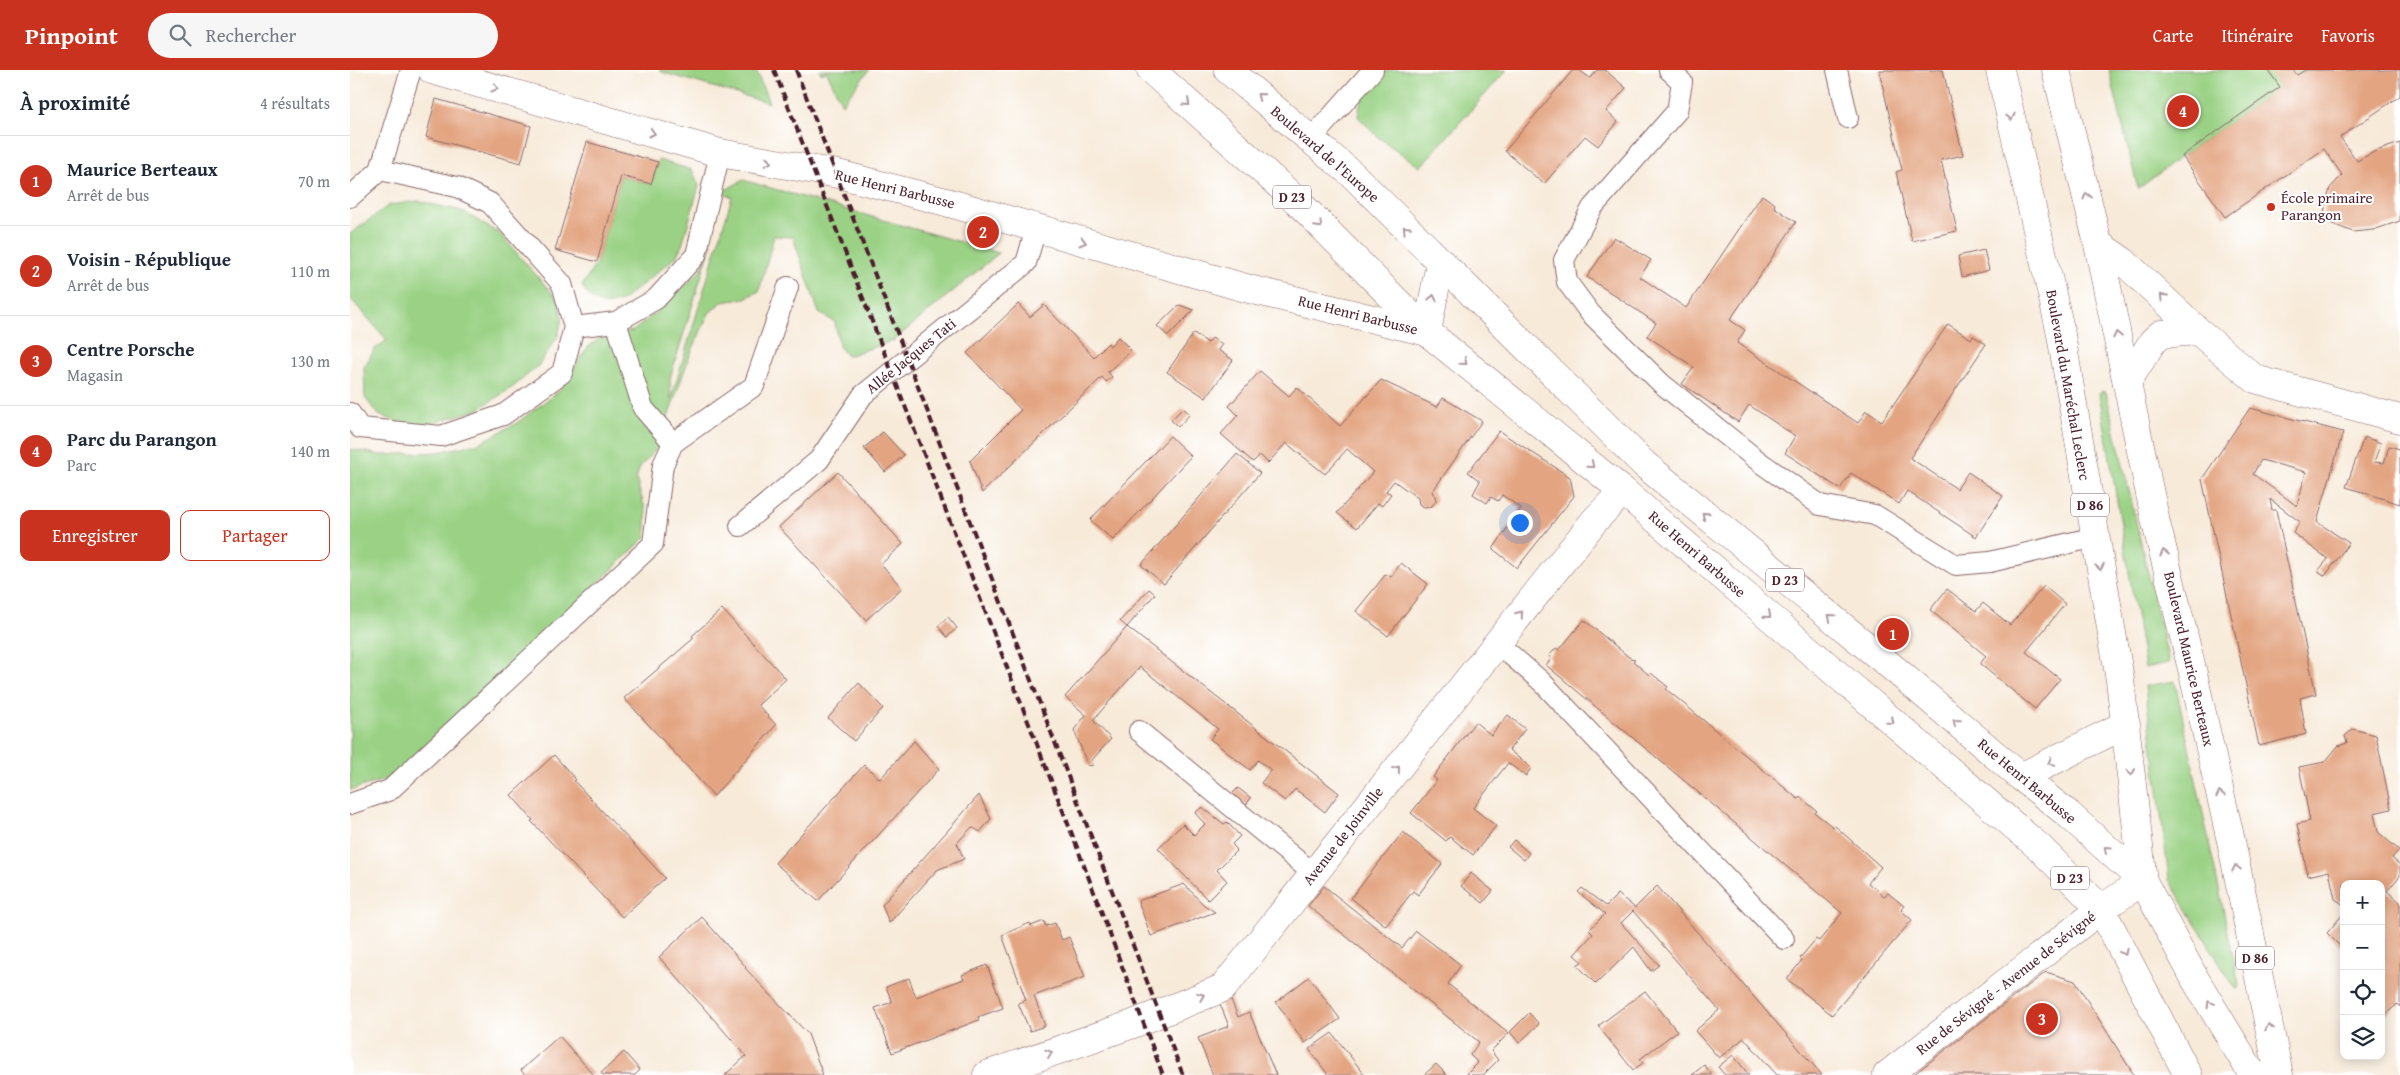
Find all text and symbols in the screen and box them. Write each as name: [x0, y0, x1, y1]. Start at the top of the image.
search box: [148, 13, 498, 58]
text: Pinpoint: [25, 18, 118, 53]
icon: search: [166, 21, 194, 49]
text: Rechercher: [206, 21, 296, 49]
text: Carte: [2153, 22, 2193, 49]
text: Itinéraire: [2221, 22, 2293, 49]
text: Favoris: [2321, 22, 2375, 49]
one-way arrow: [491, 83, 499, 93]
text: À proximité: [20, 87, 130, 118]
text: 4 résultats: [260, 91, 330, 115]
pin: 4: [2167, 92, 2199, 130]
one-way arrow: [1257, 94, 1266, 102]
one-way arrow: [1182, 97, 1191, 106]
street label: Boulevard de l'Europe: [1266, 100, 1384, 207]
one-way arrow: [2005, 113, 2016, 122]
one-way arrow: [647, 128, 655, 138]
text: Maurice Berteaux: [67, 155, 218, 183]
one-way arrow: [764, 156, 772, 166]
street label: Rue Henri Barbusse: [833, 163, 957, 214]
text: 1: [32, 169, 40, 193]
text: 70 m: [298, 169, 330, 193]
text: Arrêt de bus: [67, 183, 149, 207]
road number: D 23: [1273, 185, 1311, 208]
place label: École primaire Parangon: [2281, 187, 2372, 225]
one-way arrow: [2082, 192, 2093, 201]
marker: École primaire Parangon: [2265, 201, 2277, 213]
pin: 2: [967, 213, 999, 251]
one-way arrow: [1314, 219, 1323, 228]
one-way arrow: [1403, 225, 1412, 234]
one-way arrow: [1078, 237, 1087, 247]
text: Voisin - République: [67, 245, 231, 273]
text: 2: [32, 259, 40, 283]
text: 110 m: [290, 259, 330, 283]
text: Arrêt de bus: [67, 273, 149, 297]
street label: Boulevard du Maréchal Leclerc: [2041, 288, 2096, 482]
street label: Rue Henri Barbusse: [1296, 289, 1420, 340]
one-way arrow: [1428, 293, 1438, 302]
one-way arrow: [2160, 294, 2169, 303]
street label: Allée Jacques Tati: [861, 313, 960, 398]
one-way arrow: [2112, 330, 2123, 339]
text: Centre Porsche: [67, 335, 195, 363]
text: 3: [32, 349, 40, 373]
text: 130 m: [290, 349, 330, 373]
one-way arrow: [1459, 357, 1468, 366]
text: Magasin: [67, 363, 123, 387]
text: Parc du Parangon: [67, 425, 217, 453]
text: 4: [32, 439, 40, 463]
text: 140 m: [290, 439, 330, 463]
text: Parc: [67, 453, 97, 477]
one-way arrow: [1585, 459, 1594, 467]
road number: D 86: [2071, 494, 2109, 516]
street label: Rue Henri Barbusse: [1644, 505, 1751, 602]
button: Enregistrer: [20, 510, 170, 561]
button: Partager: [180, 510, 330, 561]
your location: [1507, 510, 1533, 536]
one-way arrow: [1702, 512, 1711, 520]
one-way arrow: [2159, 550, 2169, 558]
one-way arrow: [2095, 563, 2105, 571]
road number: D 23: [1766, 568, 1804, 592]
street label: Boulevard Maurice Berteaux: [2159, 569, 2220, 749]
one-way arrow: [1762, 609, 1771, 618]
one-way arrow: [1514, 611, 1522, 620]
one-way arrow: [1828, 615, 1837, 623]
pin: 1: [1877, 615, 1909, 653]
one-way arrow: [1886, 715, 1895, 724]
one-way arrow: [1952, 718, 1961, 727]
street label: Rue Henri Barbusse: [1974, 733, 2081, 828]
one-way arrow: [2047, 756, 2056, 766]
one-way arrow: [1391, 766, 1399, 775]
one-way arrow: [2125, 768, 2136, 776]
street label: Avenue de Joinville: [1297, 782, 1388, 889]
one-way arrow: [2215, 789, 2226, 798]
one-way arrow: [2103, 846, 2112, 855]
one-way arrow: [2232, 864, 2242, 872]
road number: D 23: [2051, 866, 2089, 890]
map controls: [2340, 880, 2385, 1060]
button: +: [2340, 880, 2385, 925]
street label: Rue de Sévigné - Avenue de Sévigné: [1911, 906, 2100, 1059]
button: −: [2340, 925, 2385, 970]
road number: D 86: [2236, 946, 2274, 970]
one-way arrow: [2118, 947, 2128, 956]
button: locate: [2340, 970, 2385, 1015]
one-way arrow: [1197, 992, 1205, 1002]
pin: 3: [2026, 1000, 2058, 1038]
one-way arrow: [2206, 1000, 2216, 1009]
button: layers: [2340, 1015, 2385, 1060]
one-way arrow: [2264, 1023, 2275, 1032]
one-way arrow: [1045, 1049, 1053, 1059]

